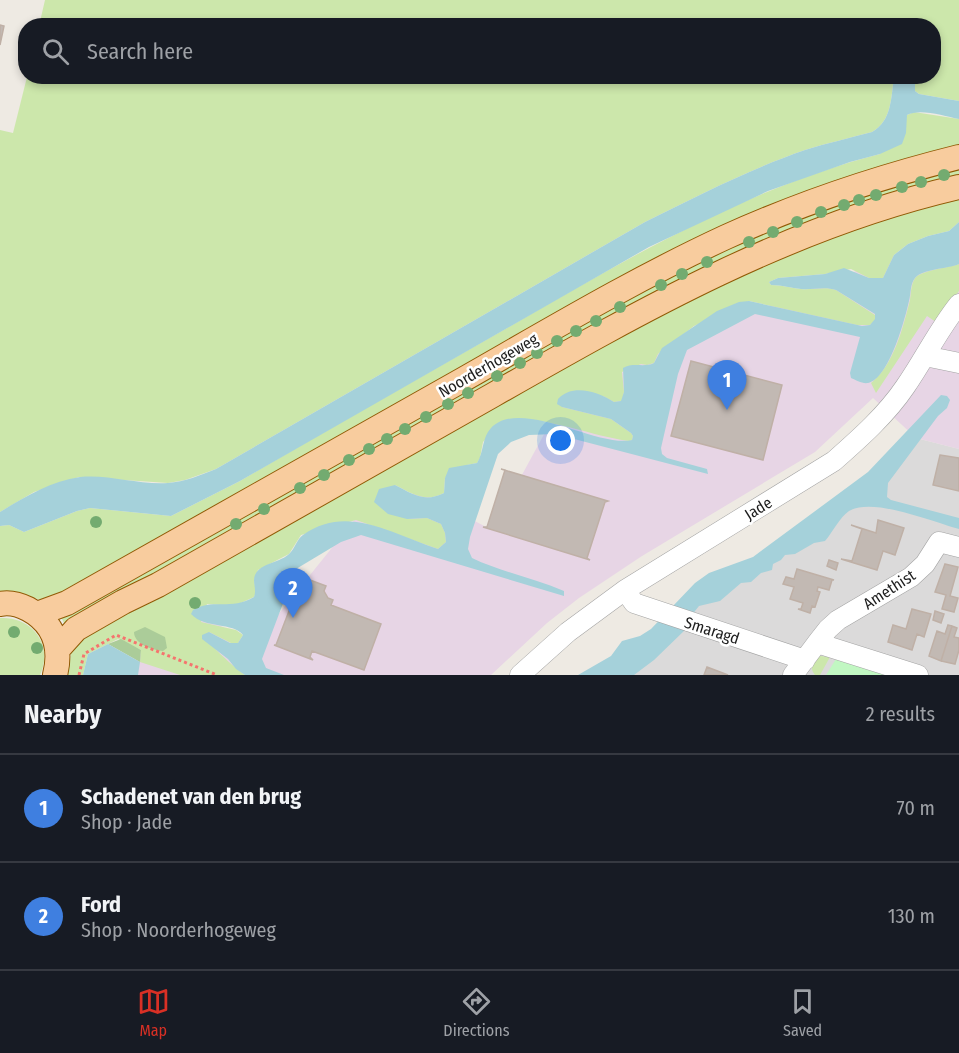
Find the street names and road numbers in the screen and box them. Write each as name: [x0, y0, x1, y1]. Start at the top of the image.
street label: Noorderhogeweg: [435, 329, 542, 402]
street label: Jade: [741, 493, 776, 524]
street label: Amethist: [860, 565, 920, 613]
street label: Smaragd: [682, 613, 742, 648]

